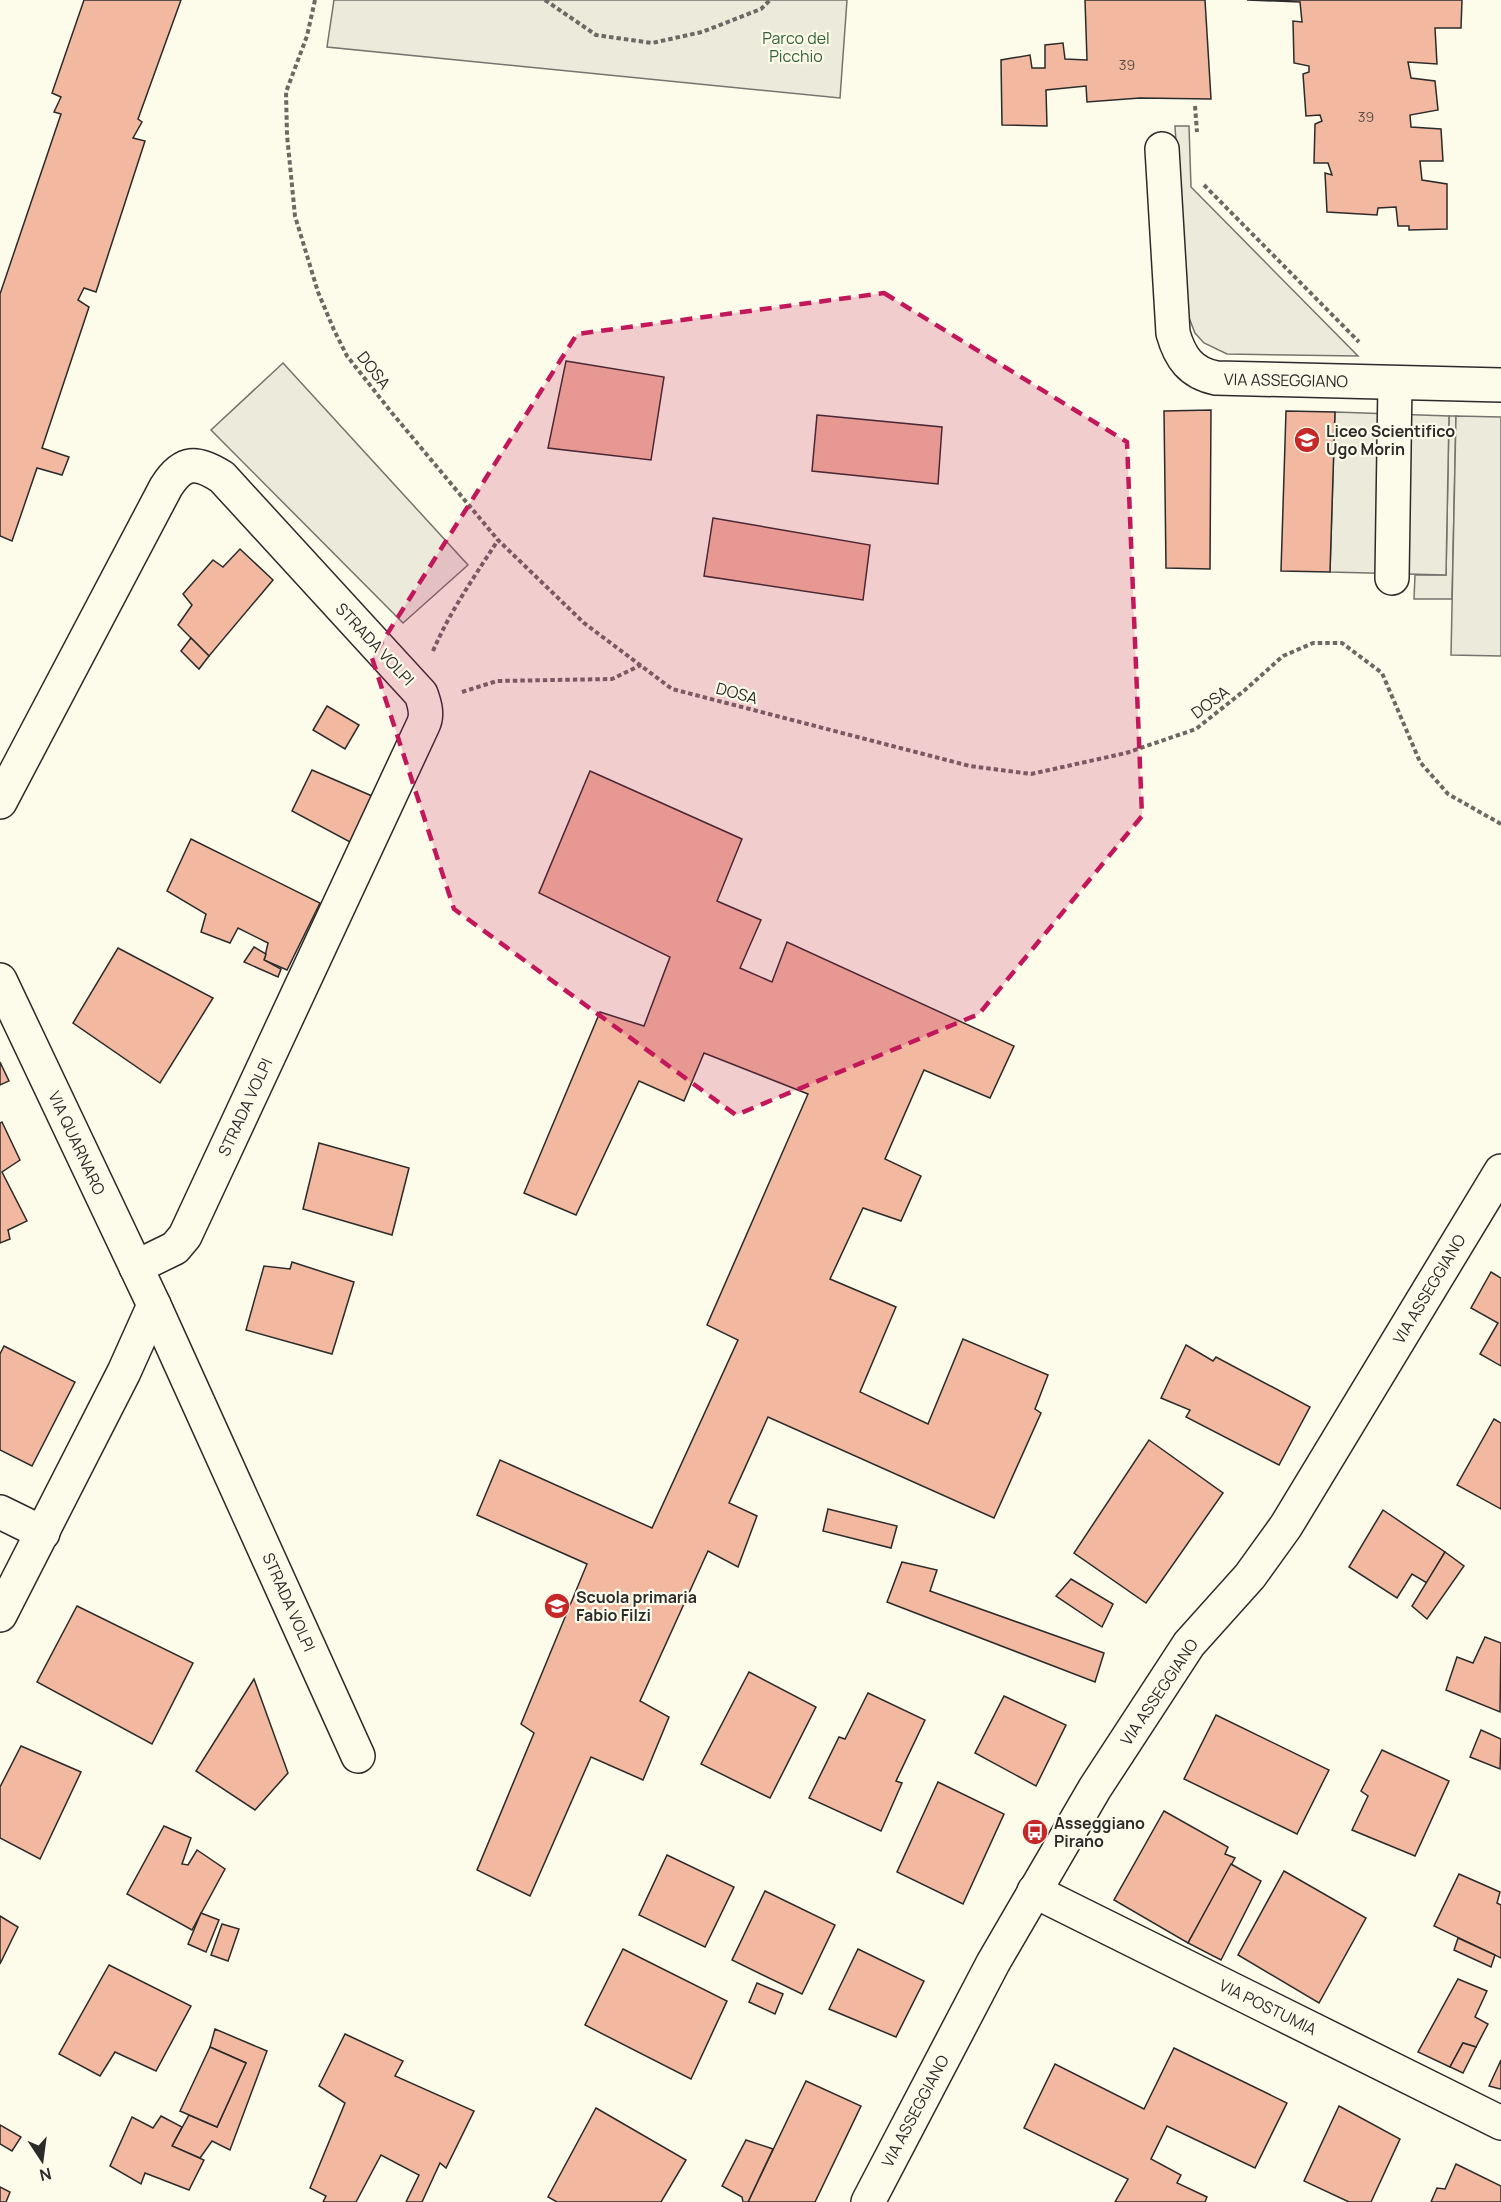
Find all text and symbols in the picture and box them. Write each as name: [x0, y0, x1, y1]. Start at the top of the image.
park label: Parco del Picchio: [762, 27, 830, 67]
house number: 39: [1119, 55, 1135, 74]
house number: 39: [1358, 107, 1374, 126]
street label: DOSA: [352, 347, 396, 393]
street label: VIA ASSEGGIANO: [1224, 368, 1349, 392]
place label: Liceo Scientifico Ugo Morin: [1326, 420, 1455, 460]
school or university icon: Liceo Scientifico Ugo Morin: [1292, 425, 1322, 455]
street label: STRADA VOLPI: [331, 598, 419, 690]
street label: DOSA: [714, 677, 760, 709]
street label: DOSA: [1186, 680, 1234, 724]
street label: STRADA VOLPI: [213, 1054, 277, 1160]
street label: VIA QUARNARO: [43, 1088, 111, 1199]
street label: VIA ASSEGGIANO: [1388, 1230, 1471, 1348]
street label: STRADA VOLPI: [257, 1549, 321, 1655]
place label: Scuola primaria Fabio Filzi: [576, 1586, 697, 1626]
school or university icon: Scuola primaria Fabio Filzi: [542, 1591, 572, 1621]
street label: VIA ASSEGGIANO: [1115, 1634, 1203, 1750]
place label: Asseggiano Pirano: [1054, 1812, 1145, 1852]
bus stop icon: Asseggiano Pirano: [1020, 1817, 1050, 1847]
street label: VIA POSTUMIA: [1216, 1974, 1320, 2040]
street label: VIA ASSEGGIANO: [876, 2051, 954, 2171]
north arrow: [12, 2130, 72, 2190]
text: N: [37, 2163, 53, 2187]

